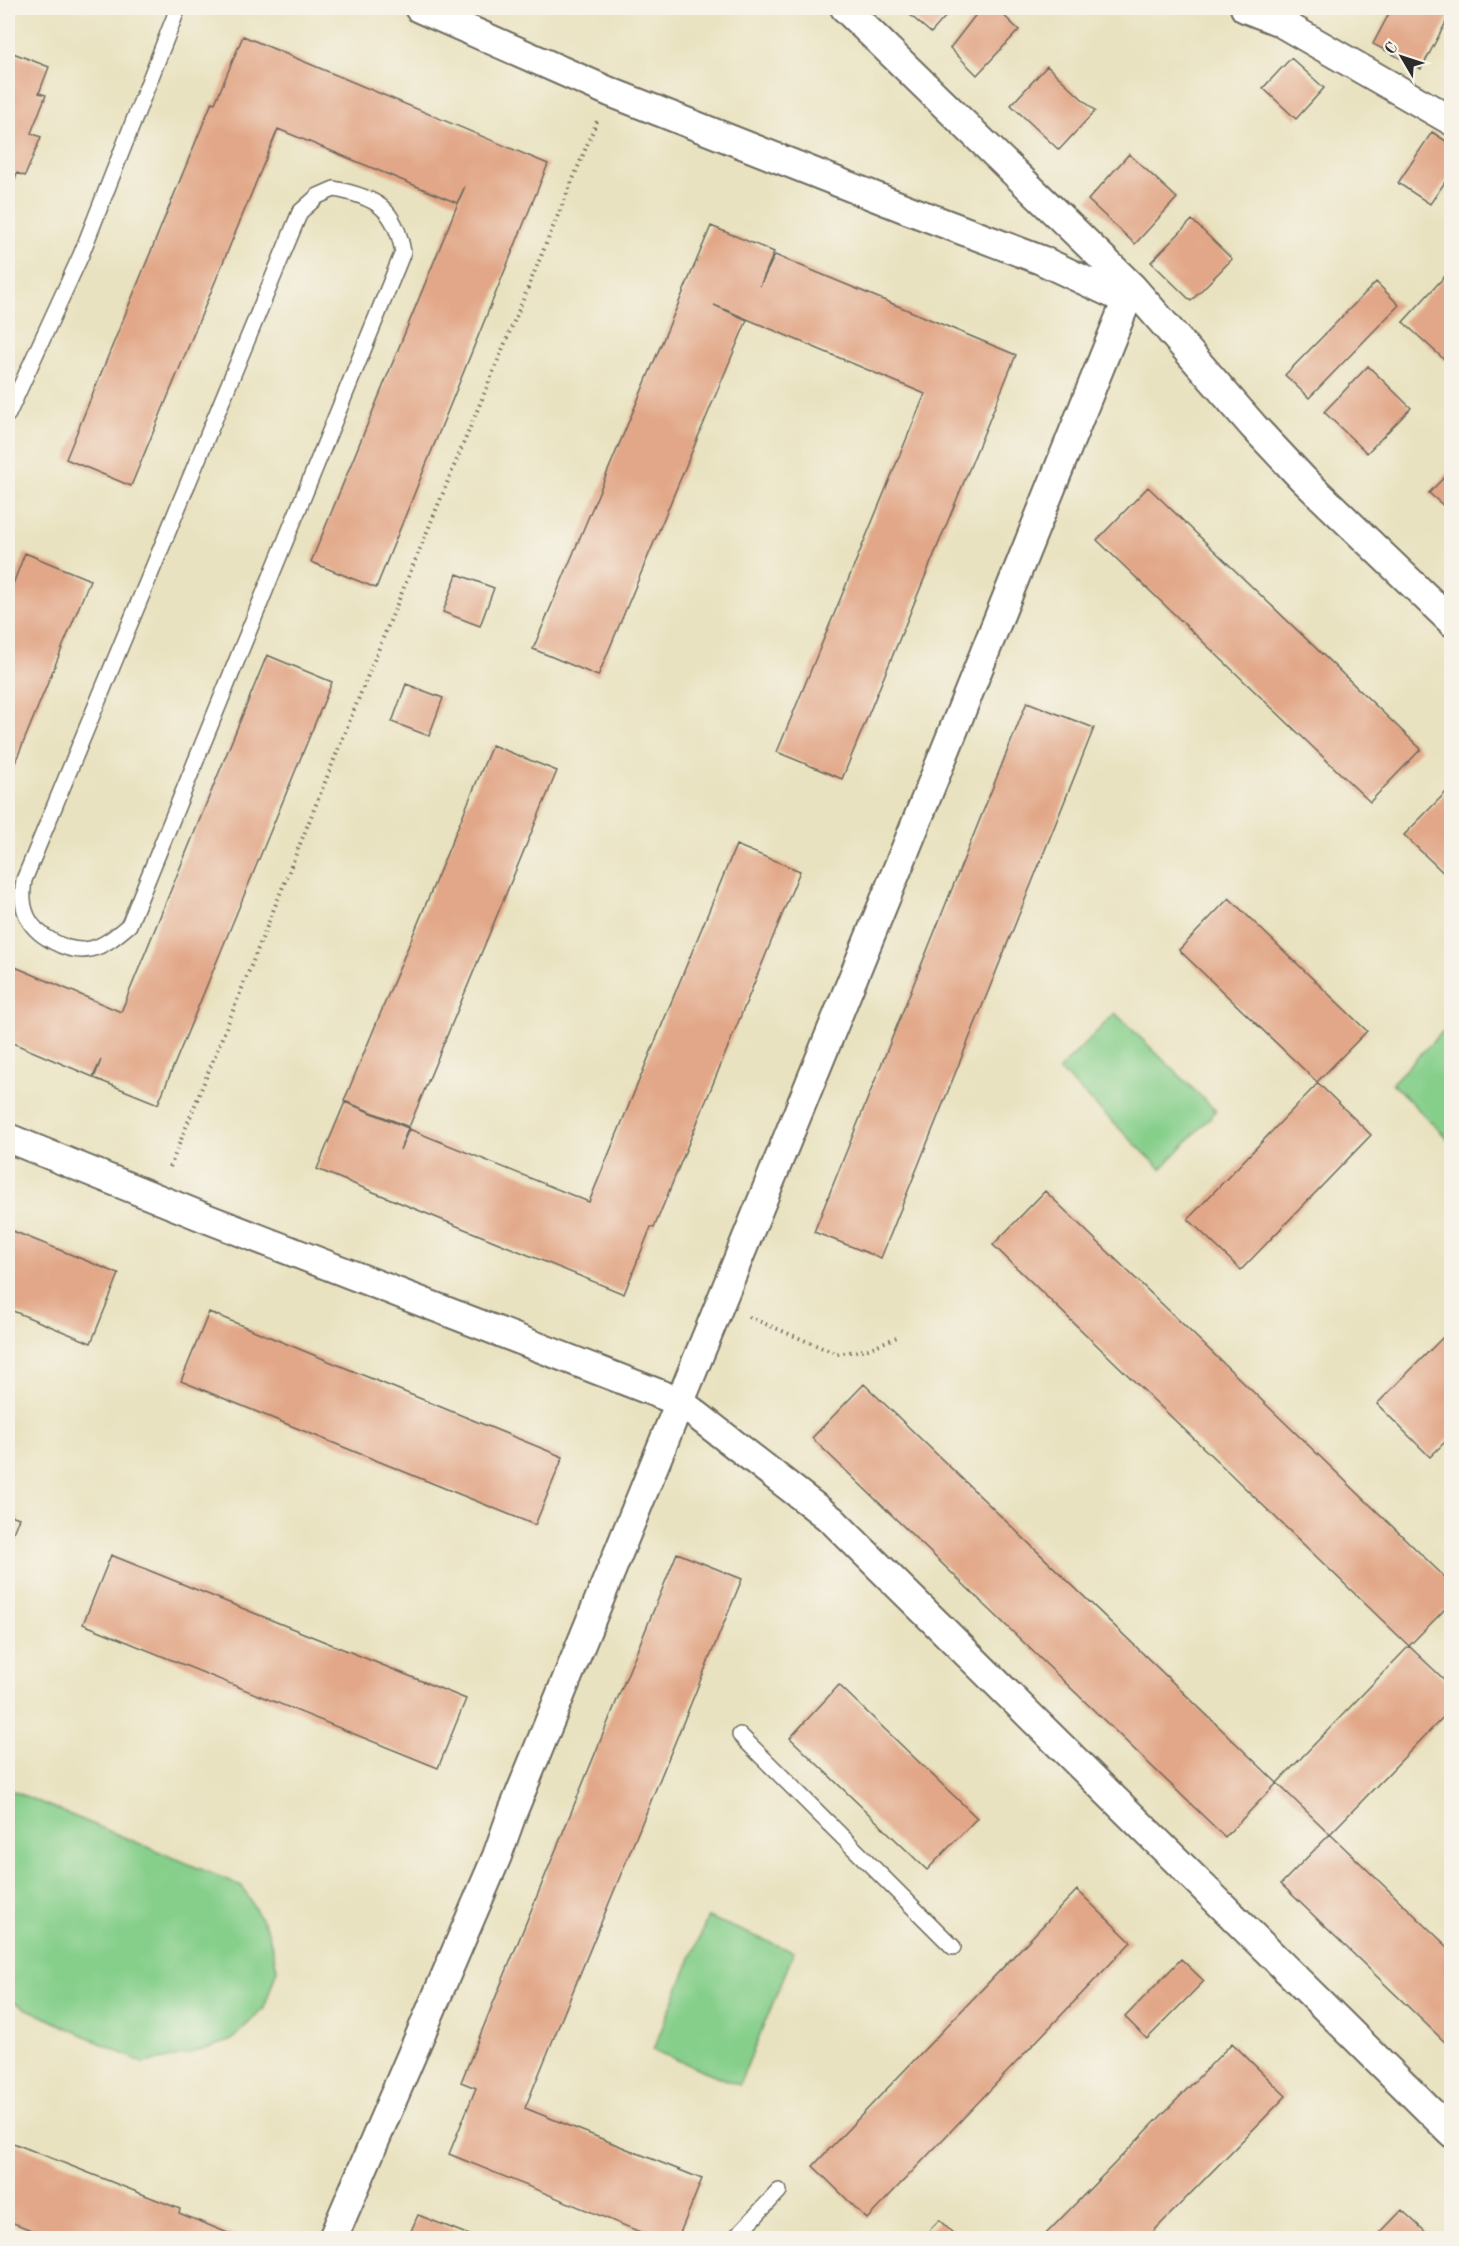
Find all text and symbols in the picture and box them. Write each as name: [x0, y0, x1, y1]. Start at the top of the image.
north arrow: [1372, 27, 1432, 87]
text: С: [1382, 40, 1401, 58]

